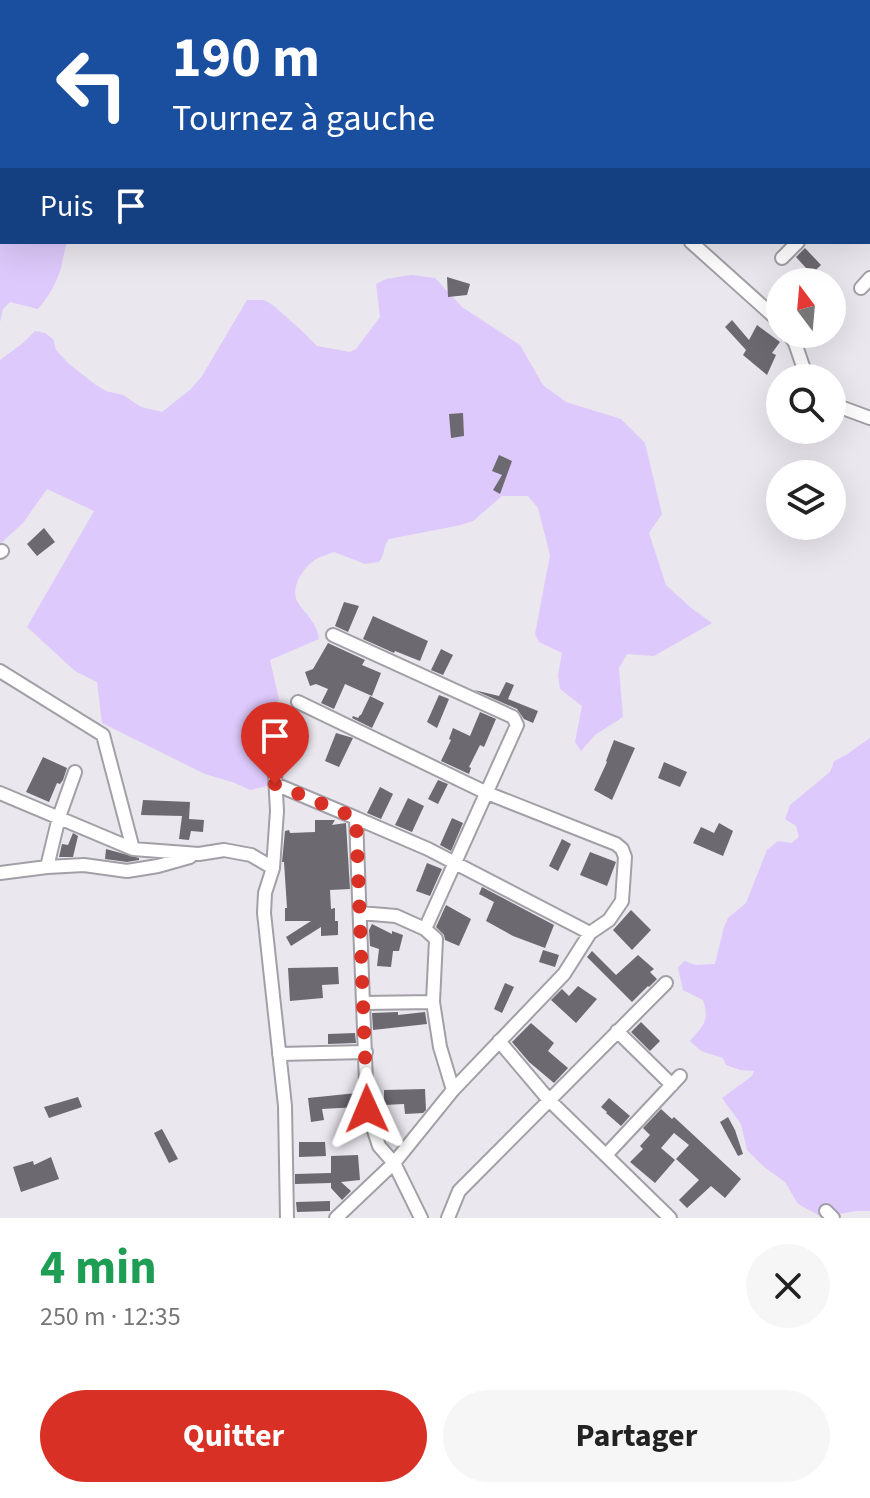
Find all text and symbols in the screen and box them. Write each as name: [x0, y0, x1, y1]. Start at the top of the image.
text: 190 m: [172, 19, 320, 98]
icon: left: [40, 32, 144, 136]
text: Tournez à gauche: [172, 93, 435, 144]
icon: arrive: [109, 184, 153, 228]
text: Puis: [40, 185, 93, 228]
north arrow: [766, 268, 846, 348]
map controls: [766, 268, 846, 540]
button: search: [766, 364, 846, 444]
button: layers: [766, 460, 846, 540]
pin: [241, 702, 309, 784]
icon: arrive: [253, 714, 297, 758]
position arrow: [325, 1067, 409, 1151]
text: 4 min: [40, 1234, 157, 1302]
button: close: [746, 1244, 830, 1328]
text: 250 m · 12:35: [40, 1298, 181, 1335]
button: Quitter: [40, 1390, 427, 1482]
button: Partager: [443, 1390, 830, 1482]

